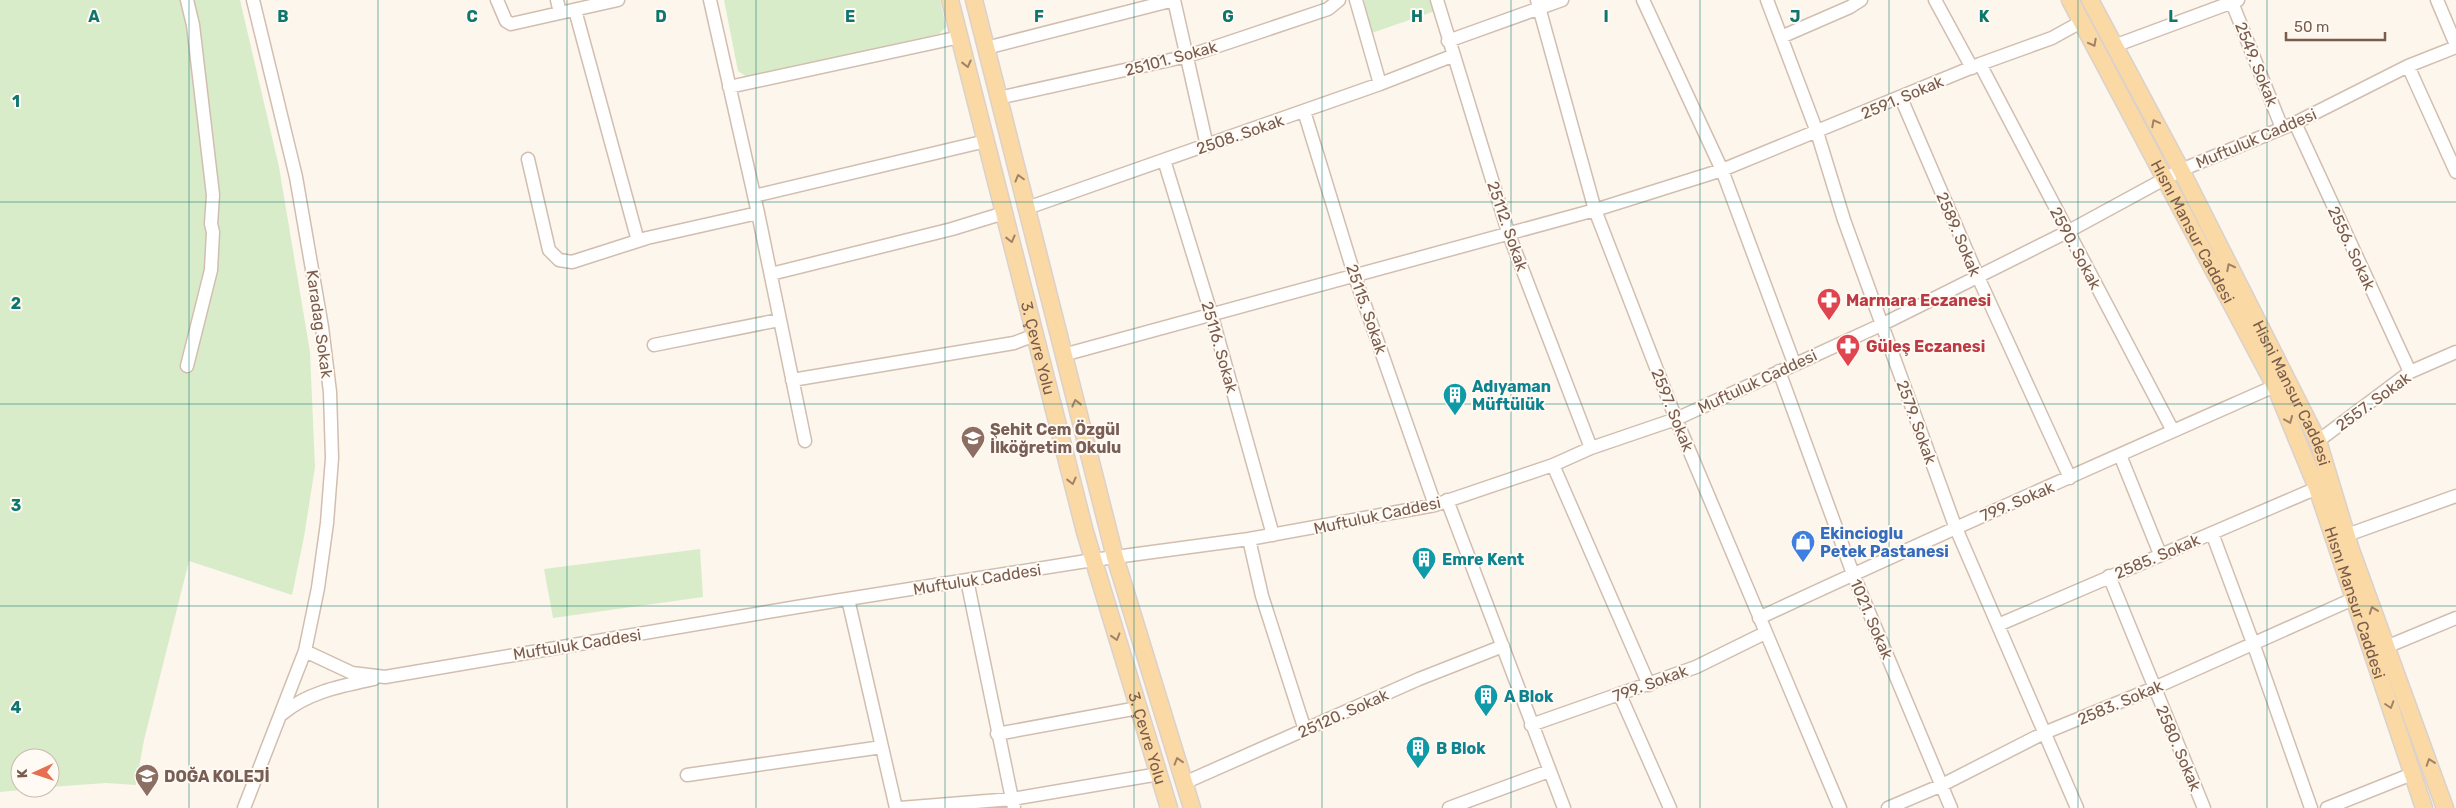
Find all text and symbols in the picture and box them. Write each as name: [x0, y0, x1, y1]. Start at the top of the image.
text: A: [88, 7, 100, 26]
text: B: [277, 7, 289, 26]
text: C: [466, 7, 478, 26]
text: D: [655, 7, 667, 26]
text: E: [845, 7, 855, 26]
text: F: [1034, 7, 1044, 26]
text: G: [1222, 7, 1234, 26]
text: H: [1411, 7, 1423, 26]
text: I: [1603, 7, 1609, 26]
text: J: [1790, 7, 1800, 26]
text: K: [1979, 7, 1990, 26]
text: L: [2168, 7, 2178, 26]
scale bar: [2286, 10, 2385, 42]
text: 50 m: [2294, 18, 2329, 36]
street label: 2549. Sokak: [2231, 19, 2282, 110]
street label: 25101. Sokak: [1123, 37, 1220, 80]
one-way arrow: [2087, 38, 2097, 47]
one-way arrow: [961, 60, 971, 68]
street label: 2591. Sokak: [1858, 71, 1947, 123]
text: 1: [12, 92, 20, 111]
street label: Muftuluk Caddesi: [2193, 104, 2319, 172]
street label: 2508. Sokak: [1194, 110, 1287, 158]
one-way arrow: [2152, 119, 2162, 128]
street label: Hısnı Mansur Caddesi: [2147, 157, 2238, 306]
one-way arrow: [1014, 174, 1024, 183]
street label: 25112. Sokak: [1483, 179, 1532, 274]
street label: 2589. Sokak: [1932, 189, 1985, 280]
street label: 2556. Sokak: [2324, 203, 2380, 294]
street label: 2590. Sokak: [2046, 204, 2106, 293]
one-way arrow: [1005, 234, 1016, 243]
street label: 25115. Sokak: [1342, 262, 1391, 357]
one-way arrow: [2226, 263, 2236, 272]
street label: Karadag Sokak: [302, 269, 337, 380]
pharmacy icon: Marmara Eczanesi: [1816, 287, 1842, 321]
place label: Marmara Eczanesi: [1846, 291, 1991, 310]
text: 2: [11, 294, 21, 313]
street label: 3. Çevre Yolu: [1017, 299, 1059, 397]
street label: 25116. Sokak: [1197, 299, 1242, 396]
street label: Hisni Mansur Caddesi: [2249, 317, 2334, 468]
pharmacy icon: Güleş Eczanesi: [1835, 333, 1861, 367]
place label: Güleş Eczanesi: [1866, 337, 1985, 356]
street label: Muftuluk Caddesi: [1695, 345, 1820, 417]
street label: 2597. Sokak: [1647, 366, 1698, 455]
street label: 2557. Sokak: [2332, 367, 2415, 435]
place label: Adıyaman Müftülük: [1472, 377, 1551, 414]
street label: 2579. Sokak: [1893, 378, 1941, 467]
building icon: Adıyaman Müftülük: [1442, 382, 1468, 416]
one-way arrow: [1071, 399, 1082, 408]
one-way arrow: [2284, 415, 2294, 423]
place label: Şehit Cem Özgül İlköğretim Okulu: [990, 419, 1121, 457]
school or university icon: Şehit Cem Özgül İlköğretim Okulu: [960, 425, 986, 459]
one-way arrow: [1066, 477, 1077, 486]
street label: 799. Sokak: [1977, 477, 2058, 526]
street label: Muftuluk Caddesi: [1312, 493, 1442, 538]
text: 3: [11, 496, 21, 515]
place label: Ekincioglu Petek Pastanesi: [1820, 524, 1949, 561]
street label: Hısnı Mansur Caddesi: [2321, 524, 2389, 681]
shop icon: Ekincioglu Petek Pastanesi: [1790, 529, 1816, 563]
street label: 2585. Sokak: [2112, 530, 2203, 583]
building icon: Emre Kent: [1411, 546, 1437, 580]
place label: Emre Kent: [1442, 550, 1525, 569]
street label: Muftuluk Caddesi: [912, 560, 1042, 599]
street label: 1021. Sokak: [1846, 576, 1897, 663]
one-way arrow: [2369, 606, 2379, 614]
street label: Muftuluk Caddesi: [512, 625, 642, 664]
one-way arrow: [1111, 633, 1121, 641]
street label: 799. Sokak: [1610, 661, 1691, 706]
street label: 2583. Sokak: [2075, 676, 2166, 729]
building icon: A Blok: [1473, 683, 1499, 717]
street label: 25120. Sokak: [1295, 685, 1392, 742]
place label: A Blok: [1504, 687, 1554, 706]
street label: 3. Çevre Yolu: [1124, 689, 1170, 787]
text: 4: [11, 698, 22, 717]
one-way arrow: [2384, 700, 2394, 708]
street label: 2580. Sokak: [2152, 702, 2205, 795]
building icon: B Blok: [1405, 735, 1431, 769]
place label: B Blok: [1436, 739, 1486, 758]
north arrow: [10, 748, 60, 798]
one-way arrow: [1173, 758, 1183, 766]
one-way arrow: [2426, 758, 2436, 767]
school or university icon: DOĞA KOLEJİ: [134, 763, 160, 797]
place label: DOĞA KOLEJİ: [164, 766, 270, 786]
text: K: [14, 768, 31, 779]

